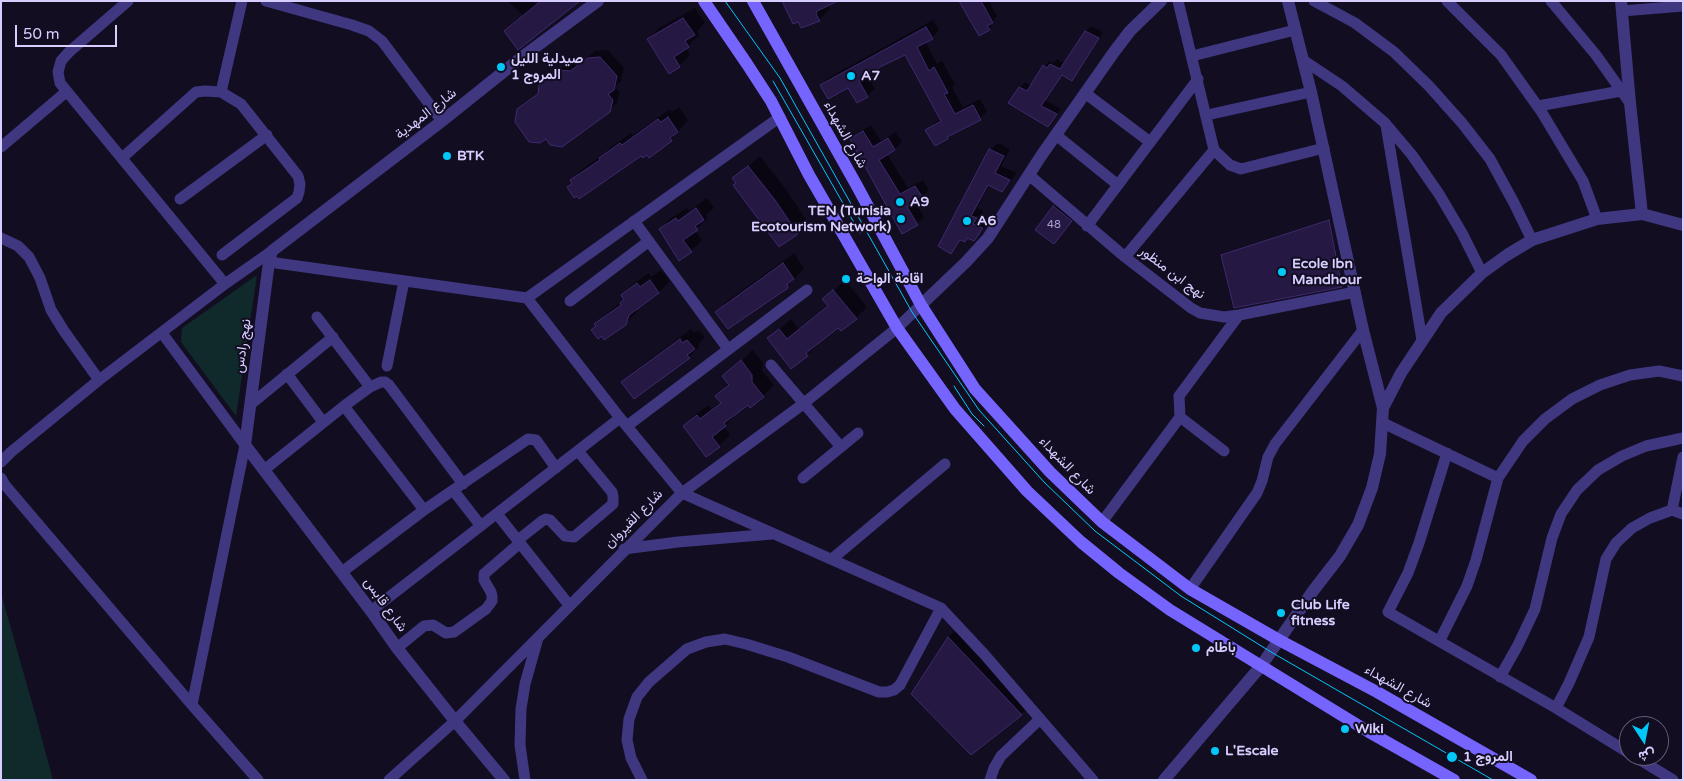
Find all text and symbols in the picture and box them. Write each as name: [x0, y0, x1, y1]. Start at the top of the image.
scale bar: [18, 15, 120, 47]
text: 50 m: [23, 25, 60, 43]
place label: صيدلية الليل المروج 1: [511, 51, 583, 84]
marker: صيدلية الليل المروج 1: [495, 61, 507, 73]
place label: A7: [861, 68, 880, 84]
marker: A7: [845, 70, 857, 82]
street label: شارع المهدية: [392, 85, 460, 143]
street label: شارع الشهداء: [820, 98, 870, 172]
place label: BTK: [457, 148, 484, 164]
marker: BTK: [441, 150, 453, 162]
place label: A9: [910, 194, 929, 210]
marker: A9: [894, 196, 906, 208]
place label: TEN (Tunisia Ecotourism Network): [751, 203, 891, 236]
marker: TEN (Tunisia Ecotourism Network): [895, 213, 907, 225]
place label: A6: [977, 213, 996, 229]
marker: A6: [961, 215, 973, 227]
house number: 48: [1047, 218, 1061, 232]
street label: نهج ابن منظور: [1136, 243, 1208, 303]
place label: Ecole Ibn Mandhour: [1292, 256, 1362, 288]
marker: Ecole Ibn Mandhour: [1276, 266, 1288, 278]
place label: اقامة الواحة: [856, 271, 923, 287]
marker: اقامة الواحة: [840, 273, 852, 285]
street label: نهج رادس: [231, 318, 255, 374]
street label: شارع الشهداء: [1035, 433, 1099, 499]
street label: شارع القيروان: [601, 486, 667, 552]
street label: شارع قابس: [360, 574, 410, 636]
place label: Club Life fitness: [1291, 597, 1350, 630]
marker: Club Life fitness: [1275, 607, 1287, 619]
place label: باطام: [1206, 640, 1236, 656]
marker: باطام: [1190, 642, 1202, 654]
street label: شارع الشهداء: [1361, 662, 1435, 712]
north arrow: [1619, 716, 1669, 766]
place label: Wiki: [1355, 721, 1384, 737]
marker: Wiki: [1339, 723, 1351, 735]
place label: L'Escale: [1225, 743, 1278, 759]
marker: L'Escale: [1209, 745, 1221, 757]
text: ش: [1637, 745, 1657, 765]
place label: المروج 1: [1463, 749, 1513, 765]
marker: المروج 1: [1445, 750, 1459, 764]

